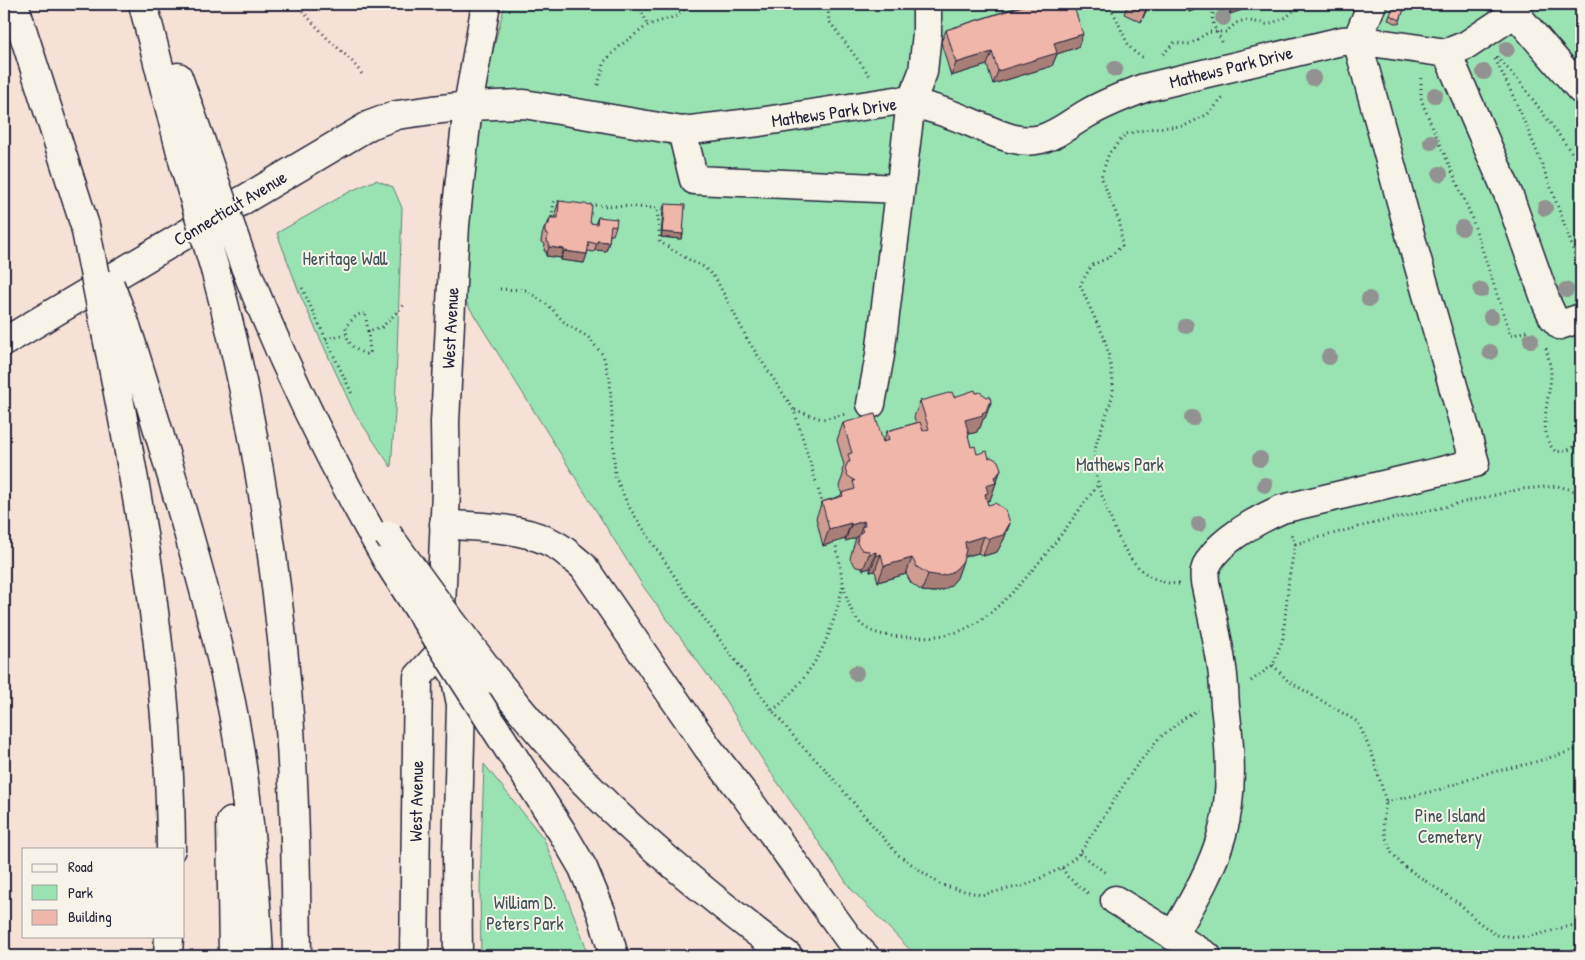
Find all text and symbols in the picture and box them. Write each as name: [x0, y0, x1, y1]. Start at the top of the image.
street label: Mathews Park Drive: [1167, 40, 1295, 94]
street label: Mathews Park Drive: [770, 91, 898, 133]
street label: Connecticut Avenue: [169, 164, 291, 252]
park label: Heritage Wall: [302, 246, 388, 271]
street label: West Avenue: [435, 287, 465, 369]
park label: Mathews Park: [1076, 452, 1165, 477]
street label: West Avenue: [403, 760, 429, 842]
park label: Pine Island Cemetery: [1415, 803, 1485, 849]
legend: [22, 848, 185, 938]
text: Road: [68, 856, 93, 877]
text: Park: [68, 882, 93, 903]
park label: William D. Peters Park: [486, 890, 564, 936]
text: Building: [68, 906, 112, 927]

